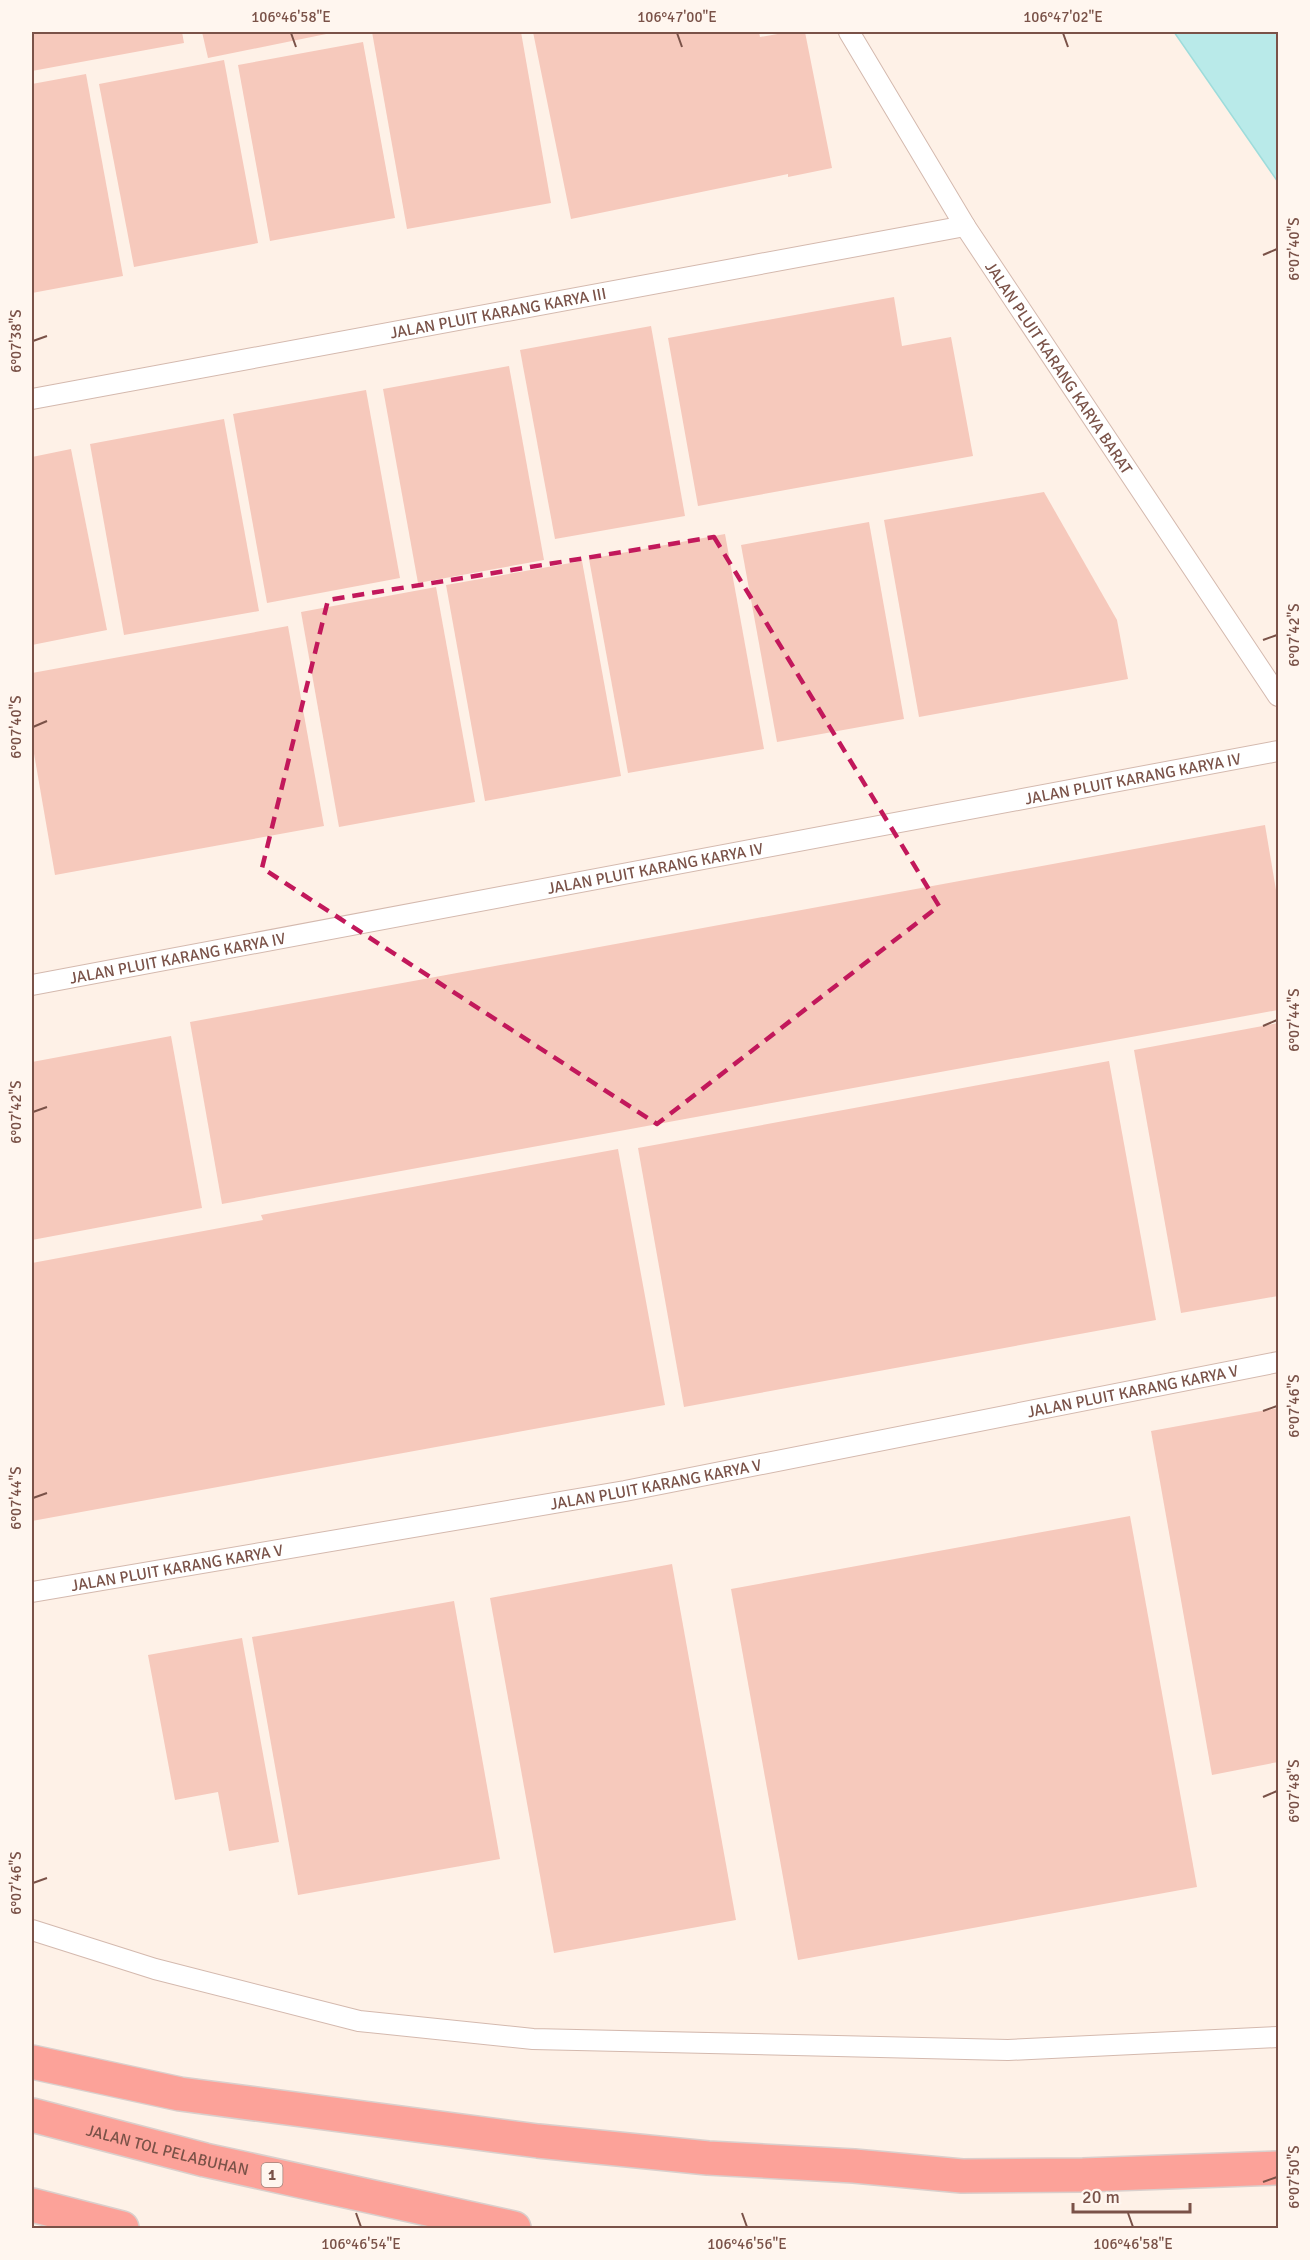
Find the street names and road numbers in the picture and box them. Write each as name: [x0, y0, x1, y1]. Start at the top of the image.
street label: JALAN PLUIT KARANG KARYA BARAT: [980, 258, 1136, 478]
street label: JALAN PLUIT KARANG KARYA III: [388, 284, 608, 343]
street label: JALAN PLUIT KARANG KARYA IV: [1023, 749, 1243, 809]
street label: JALAN PLUIT KARANG KARYA IV: [546, 839, 765, 899]
street label: JALAN PLUIT KARANG KARYA IV: [68, 929, 287, 989]
street label: JALAN PLUIT KARANG KARYA V: [1026, 1361, 1240, 1422]
street label: JALAN PLUIT KARANG KARYA V: [549, 1455, 763, 1515]
street label: JALAN PLUIT KARANG KARYA V: [70, 1540, 285, 1596]
street label: JALAN TOL PELABUHAN: [84, 2121, 251, 2180]
road number: 1: [262, 2163, 282, 2187]

